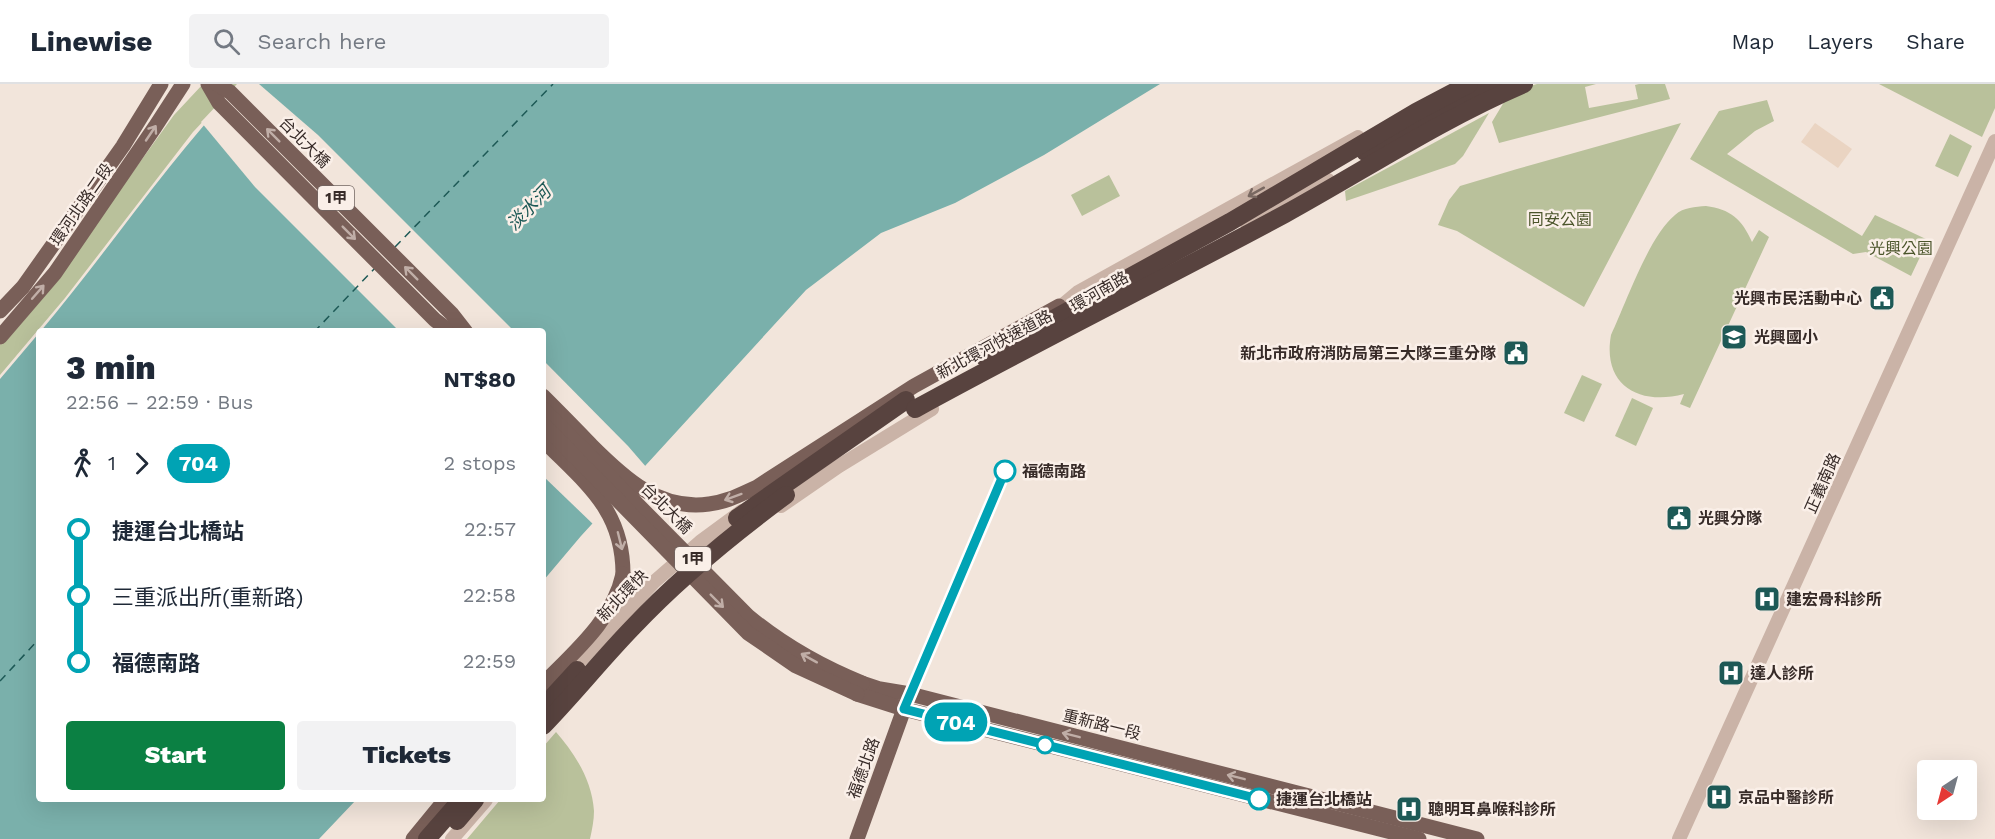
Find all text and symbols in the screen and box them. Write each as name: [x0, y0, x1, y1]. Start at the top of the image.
search box: [189, 14, 609, 68]
text: Linewise: [30, 25, 153, 58]
icon: search: [210, 25, 243, 58]
text: Search here: [258, 29, 387, 54]
text: Map: [1731, 29, 1774, 54]
text: Layers: [1807, 29, 1873, 54]
text: Share: [1906, 29, 1965, 54]
street label: 台北大橋: [275, 113, 334, 172]
one-way arrow: [145, 126, 157, 142]
one-way arrow: [266, 127, 281, 142]
street label: 環河北路二段: [46, 160, 117, 249]
water label: 淡水河: [502, 179, 557, 234]
road number: 1甲: [318, 186, 354, 210]
one-way arrow: [1248, 187, 1265, 199]
park label: 同安公園: [1528, 210, 1592, 229]
one-way arrow: [341, 226, 356, 241]
park label: 光興公園: [1869, 239, 1933, 258]
one-way arrow: [404, 266, 419, 281]
street label: 環河南路: [1067, 267, 1132, 316]
public building icon: 光興市民活動中心: [1867, 283, 1897, 313]
one-way arrow: [31, 285, 45, 300]
place label: 光興市民活動中心: [1734, 289, 1862, 308]
street label: 新北環河快速道路: [933, 306, 1055, 383]
school or university icon: 光興國小: [1719, 322, 1749, 352]
place label: 光興國小: [1754, 328, 1818, 347]
public building icon: 新北市政府消防局第三大隊三重分隊: [1501, 338, 1531, 368]
place label: 新北市政府消防局第三大隊三重分隊: [1240, 344, 1496, 363]
text: 3 min: [66, 348, 156, 387]
text: NT$80: [444, 367, 516, 392]
text: 22:56 – 22:59 · Bus: [66, 390, 253, 414]
icon: walk: [66, 447, 99, 480]
icon: forward: [125, 447, 158, 480]
street label: 正義南路: [1801, 450, 1844, 516]
text: 1: [108, 451, 116, 475]
text: 704: [179, 451, 218, 476]
text: 2 stops: [444, 451, 516, 475]
marker: 福德南路: [994, 460, 1016, 482]
place label: 福德南路: [1022, 462, 1086, 481]
street label: 台北大橋: [637, 479, 696, 538]
one-way arrow: [724, 493, 743, 504]
public building icon: 光興分隊: [1664, 503, 1694, 533]
place label: 光興分隊: [1698, 509, 1762, 528]
text: 22:57: [464, 517, 516, 541]
text: 捷運台北橋站: [112, 519, 244, 544]
one-way arrow: [614, 531, 626, 550]
road number: 1甲: [675, 547, 711, 571]
street label: 新北環快: [593, 566, 651, 625]
text: 22:58: [463, 583, 516, 607]
hospital icon: 建宏骨科診所: [1752, 584, 1782, 614]
text: 三重派出所(重新路): [112, 585, 303, 610]
place label: 建宏骨科診所: [1786, 590, 1882, 609]
one-way arrow: [709, 593, 724, 608]
text: 22:59: [463, 649, 516, 673]
text: 福德南路: [112, 651, 200, 676]
one-way arrow: [800, 652, 817, 664]
hospital icon: 達人診所: [1716, 658, 1746, 688]
place label: 達人診所: [1750, 664, 1814, 683]
line badge: 704: [922, 702, 990, 742]
street label: 重新路一段: [1061, 706, 1143, 743]
text: 704: [936, 710, 976, 735]
button: Start: [66, 721, 285, 790]
button: Tickets: [297, 721, 516, 790]
one-way arrow: [1061, 728, 1080, 740]
street label: 福德北路: [844, 735, 883, 801]
unlabelled marker: [1036, 736, 1054, 754]
north arrow: [1917, 760, 1977, 820]
map controls: [1917, 760, 1977, 820]
one-way arrow: [1227, 771, 1246, 783]
hospital icon: 京品中醫診所: [1704, 782, 1734, 812]
marker: 捷運台北橋站: [1248, 788, 1270, 810]
place label: 京品中醫診所: [1738, 788, 1834, 807]
place label: 捷運台北橋站: [1276, 790, 1372, 809]
hospital icon: 聰明耳鼻喉科診所: [1394, 794, 1424, 824]
place label: 聰明耳鼻喉科診所: [1428, 800, 1556, 819]

